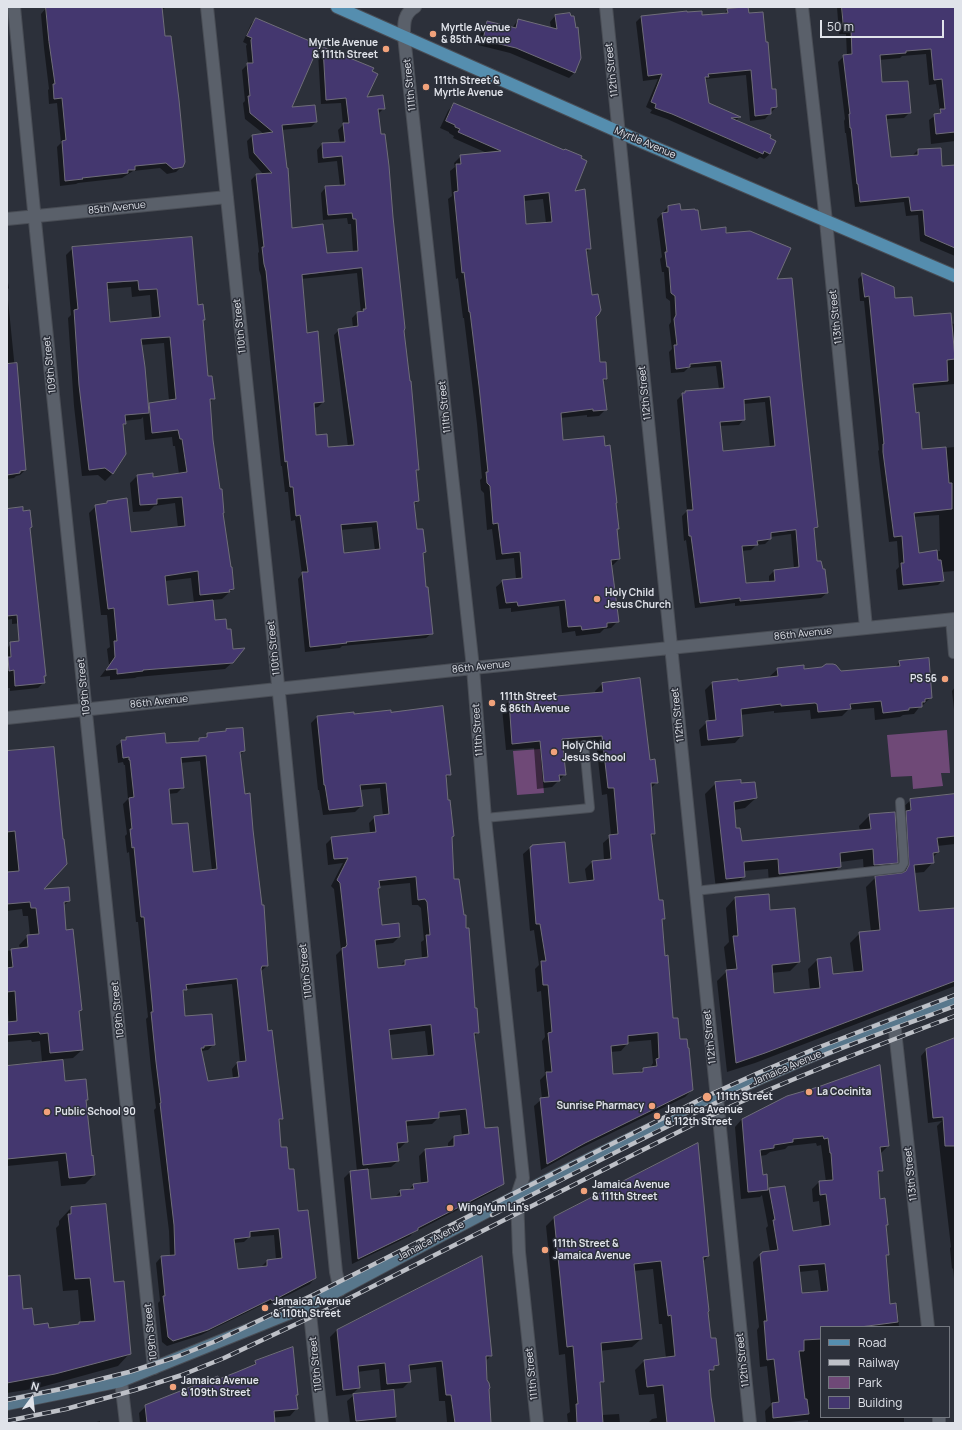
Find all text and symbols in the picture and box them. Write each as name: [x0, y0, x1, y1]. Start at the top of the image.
scale bar: [822, 12, 946, 38]
text: 50 m: [827, 18, 854, 35]
place label: Myrtle Avenue & 85th Avenue: [441, 22, 510, 46]
marker: Myrtle Avenue & 85th Avenue: [428, 29, 438, 39]
place label: Myrtle Avenue & 111th Street: [309, 37, 378, 60]
street label: 112th Street: [603, 42, 621, 98]
marker: Myrtle Avenue & 111th Street: [381, 44, 391, 54]
street label: 111th Street: [401, 58, 419, 112]
place label: 111th Street & Myrtle Avenue: [434, 75, 503, 98]
marker: 111th Street & Myrtle Avenue: [421, 82, 431, 92]
street label: Myrtle Avenue: [612, 125, 678, 161]
street label: 85th Avenue: [88, 199, 146, 217]
street label: 113th Street: [827, 289, 845, 345]
street label: 110th Street: [231, 298, 249, 354]
street label: 109th Street: [41, 336, 59, 394]
street label: 112th Street: [636, 365, 654, 421]
street label: 111th Street: [436, 380, 454, 434]
place label: Holy Child Jesus Church: [605, 587, 671, 610]
marker: Holy Child Jesus Church: [592, 594, 602, 604]
street label: 110th Street: [265, 620, 283, 676]
street label: 86th Avenue: [773, 625, 833, 643]
street label: 109th Street: [75, 658, 93, 716]
street label: 86th Avenue: [451, 658, 511, 676]
place label: PS 56: [910, 673, 937, 685]
marker: PS 56: [940, 674, 950, 684]
street label: 112th Street: [669, 687, 687, 743]
place label: 111th Street & 86th Avenue: [500, 691, 570, 714]
street label: 86th Avenue: [129, 693, 189, 711]
marker: 111th Street & 86th Avenue: [487, 698, 497, 708]
street label: 111th Street: [470, 703, 486, 757]
place label: Holy Child Jesus School: [562, 740, 626, 764]
marker: Holy Child Jesus School: [549, 747, 559, 757]
street label: 110th Street: [297, 943, 315, 999]
street label: 109th Street: [109, 981, 127, 1039]
street label: 112th Street: [701, 1009, 719, 1065]
street label: Jamaica Avenue: [751, 1048, 823, 1088]
place label: La Cocinita: [817, 1086, 871, 1098]
marker: La Cocinita: [804, 1087, 814, 1097]
marker: 111th Street: [701, 1091, 713, 1103]
place label: 111th Street: [716, 1091, 773, 1103]
place label: Sunrise Pharmacy: [556, 1100, 644, 1112]
marker: Sunrise Pharmacy: [647, 1101, 657, 1111]
place label: Jamaica Avenue & 112th Street: [665, 1104, 743, 1128]
place label: Public School 90: [55, 1106, 136, 1118]
marker: Public School 90: [42, 1107, 52, 1117]
marker: Jamaica Avenue & 112th Street: [652, 1111, 662, 1121]
street label: 113th Street: [902, 1146, 920, 1202]
place label: Jamaica Avenue & 111th Street: [592, 1179, 670, 1202]
marker: Jamaica Avenue & 111th Street: [579, 1186, 589, 1196]
place label: Wing Yum Lin's: [458, 1202, 529, 1214]
marker: Wing Yum Lin's: [445, 1203, 455, 1213]
street label: Jamaica Avenue: [396, 1218, 466, 1264]
place label: 111th Street & Jamaica Avenue: [553, 1238, 631, 1262]
marker: 111th Street & Jamaica Avenue: [540, 1245, 550, 1255]
place label: Jamaica Avenue & 110th Street: [273, 1296, 351, 1320]
street label: 109th Street: [142, 1303, 160, 1361]
marker: Jamaica Avenue & 110th Street: [260, 1303, 270, 1313]
legend: [820, 1326, 950, 1418]
street label: 112th Street: [734, 1332, 752, 1388]
text: Road: [858, 1334, 886, 1351]
street label: 110th Street: [307, 1336, 325, 1392]
street label: 111th Street: [523, 1347, 541, 1401]
text: Railway: [858, 1354, 899, 1371]
text: Park: [858, 1374, 882, 1391]
place label: Jamaica Avenue & 109th Street: [181, 1375, 259, 1398]
north arrow: [12, 1378, 52, 1418]
text: N: [29, 1378, 41, 1394]
marker: Jamaica Avenue & 109th Street: [168, 1382, 178, 1392]
text: Building: [858, 1394, 902, 1411]

